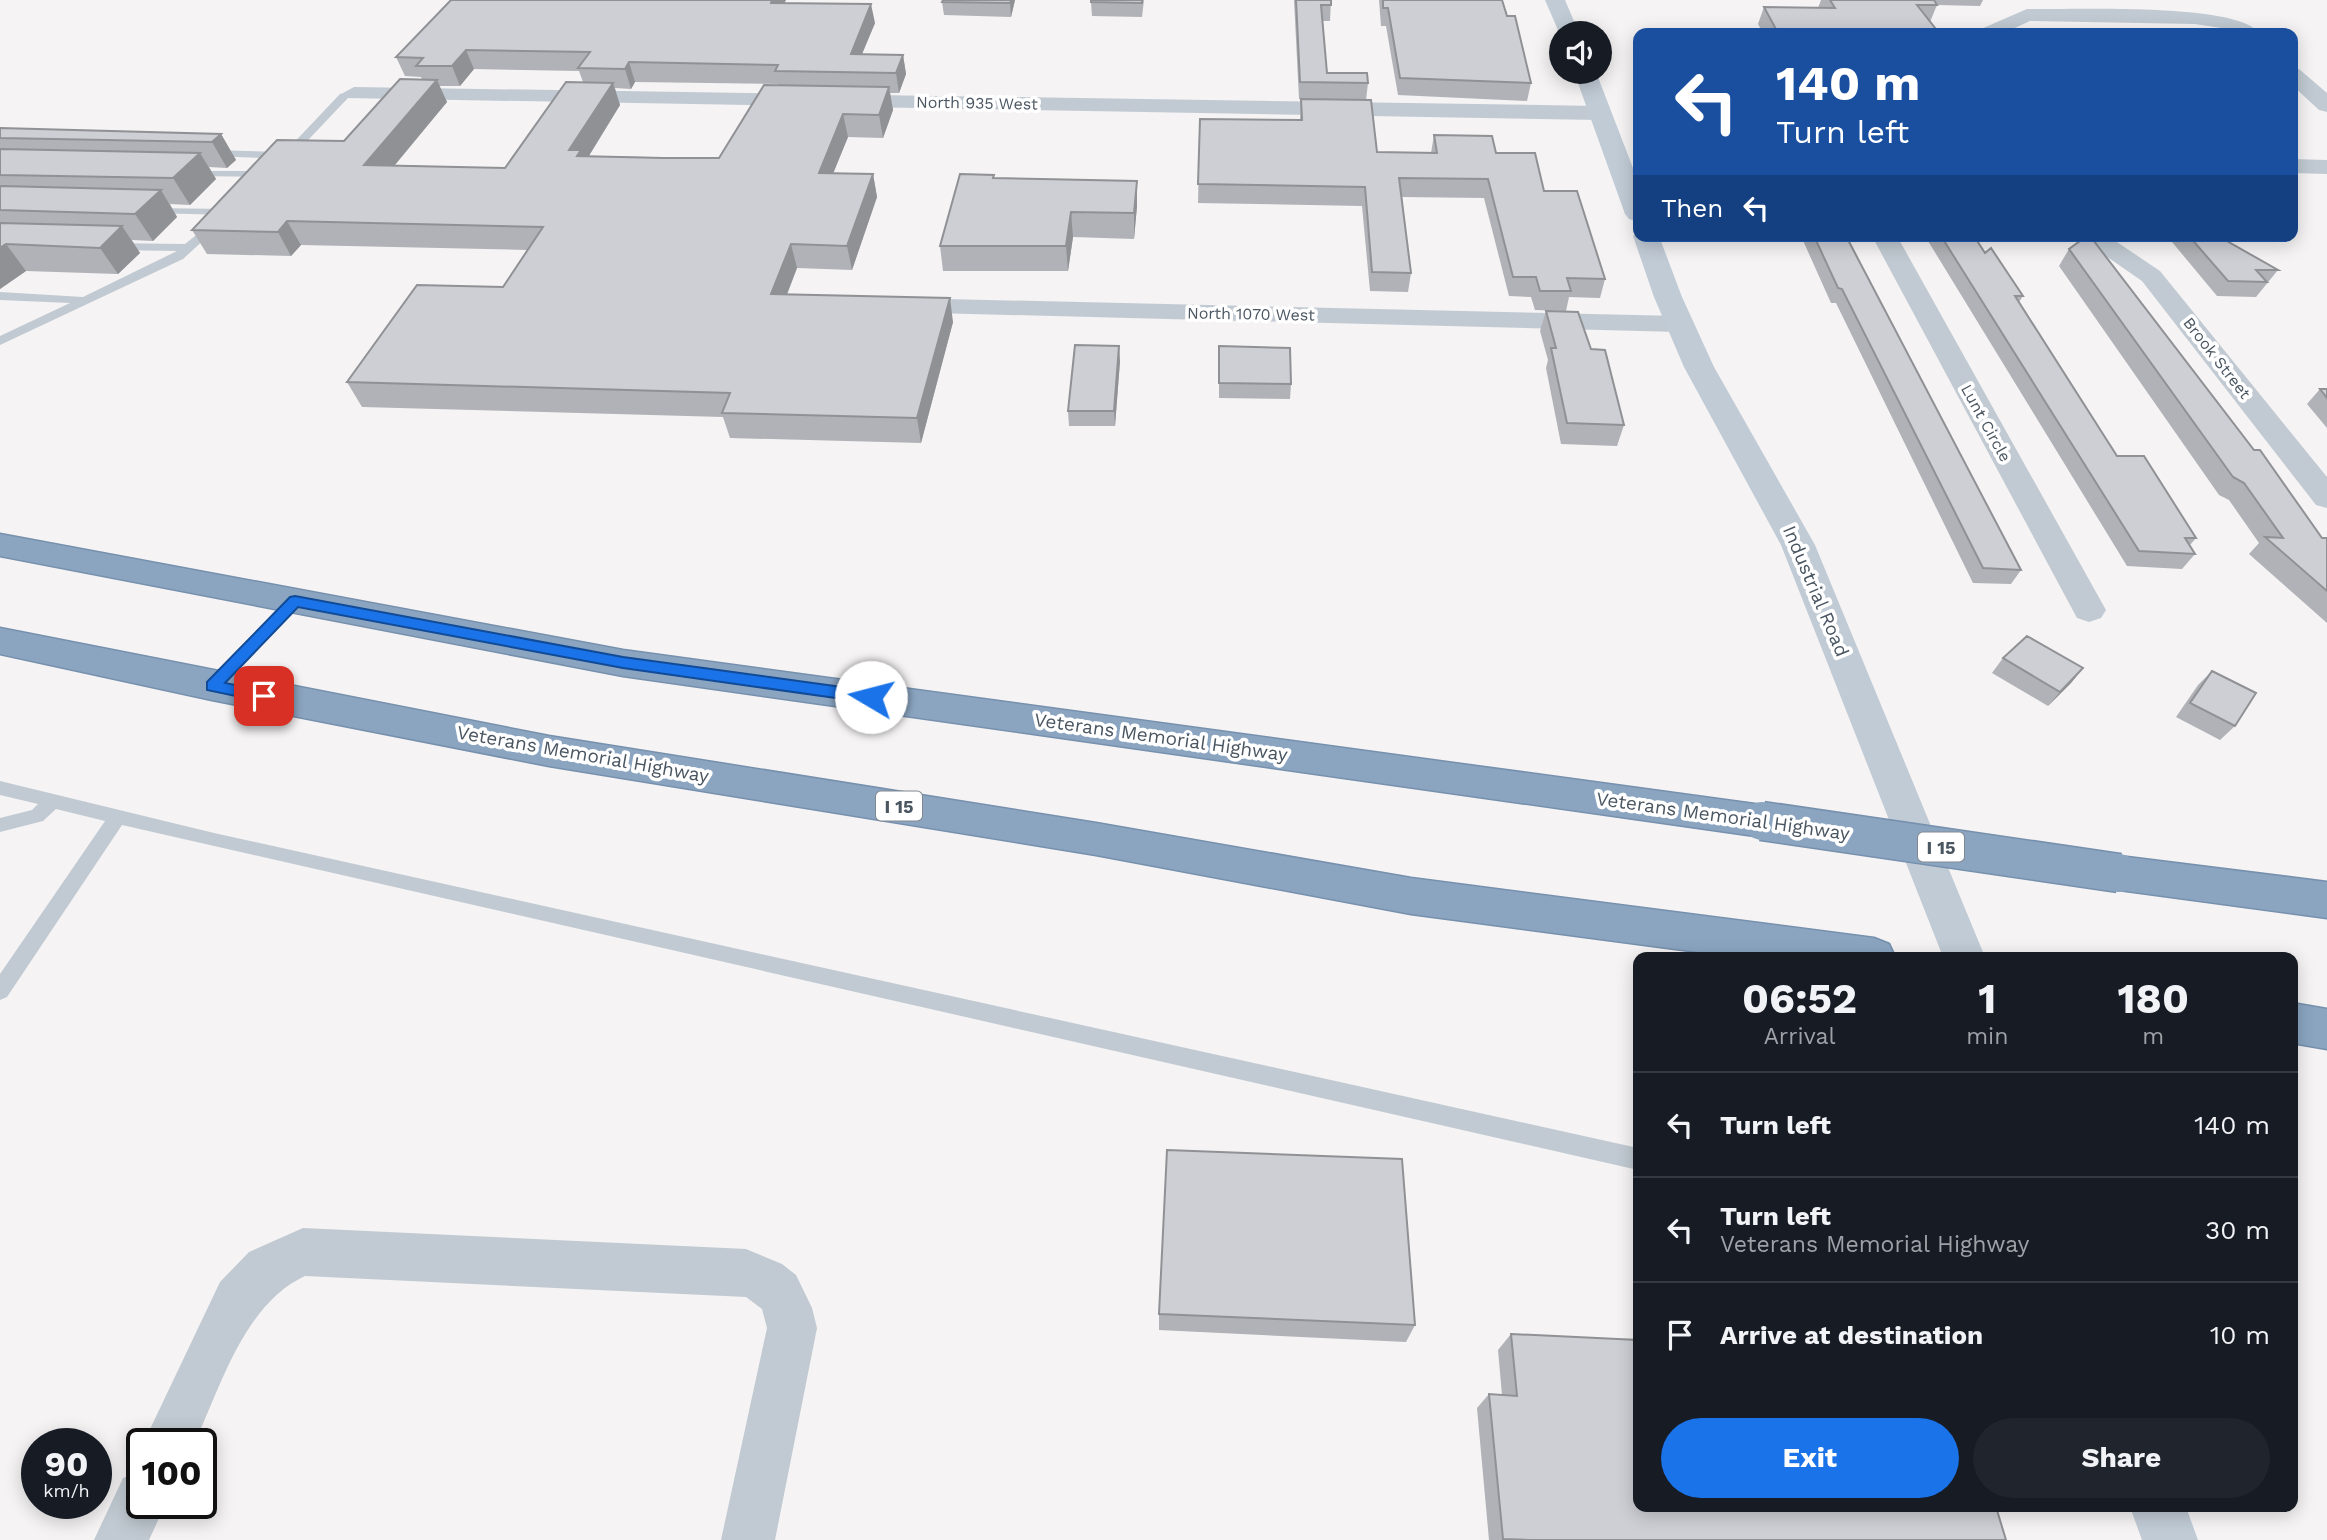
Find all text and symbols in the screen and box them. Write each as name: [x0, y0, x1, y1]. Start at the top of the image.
map controls: [1549, 21, 1612, 84]
button: sound: [1549, 21, 1612, 84]
text: 140 m: [1776, 54, 1920, 112]
icon: left: [1661, 56, 1752, 147]
street label: North 935 West: [916, 92, 1038, 114]
text: Turn left: [1776, 113, 1909, 151]
icon: left: [1737, 189, 1775, 227]
text: Then: [1661, 193, 1723, 223]
street label: North 1070 West: [1187, 303, 1315, 325]
street label: Brook Street: [2179, 313, 2255, 403]
street label: Lunt Circle: [1957, 381, 2015, 465]
street label: Industrial Road: [1778, 522, 1854, 660]
position arrow: [834, 660, 908, 734]
pin: [234, 666, 294, 726]
icon: arrive: [245, 677, 283, 715]
street label: Veterans Memorial Highway: [1033, 708, 1289, 766]
street label: Veterans Memorial Highway: [455, 720, 711, 788]
street label: Veterans Memorial Highway: [1595, 787, 1851, 845]
road number: I 15: [876, 792, 922, 820]
road number: I 15: [1918, 832, 1964, 862]
text: 06:52: [1742, 974, 1857, 1023]
text: 1: [1978, 974, 1996, 1023]
text: 180: [2117, 974, 2189, 1023]
text: Arrival: [1764, 1023, 1835, 1050]
text: min: [1966, 1023, 2008, 1050]
text: m: [2142, 1023, 2164, 1050]
icon: left: [1661, 1106, 1699, 1144]
text: Turn left: [1720, 1110, 1831, 1140]
text: 140 m: [2194, 1110, 2270, 1140]
text: Turn left: [1720, 1201, 1831, 1231]
icon: left: [1661, 1211, 1699, 1249]
text: 30 m: [2205, 1215, 2270, 1245]
text: Veterans Memorial Highway: [1720, 1231, 2030, 1258]
icon: arrive: [1661, 1316, 1699, 1354]
text: Arrive at destination: [1720, 1320, 1983, 1350]
text: 10 m: [2210, 1320, 2270, 1350]
button: Exit: [1661, 1418, 1959, 1498]
button: Share: [1973, 1418, 2270, 1498]
speed limit sign: 100: [126, 1428, 217, 1519]
text: 90: [44, 1443, 89, 1485]
text: km/h: [43, 1480, 90, 1501]

